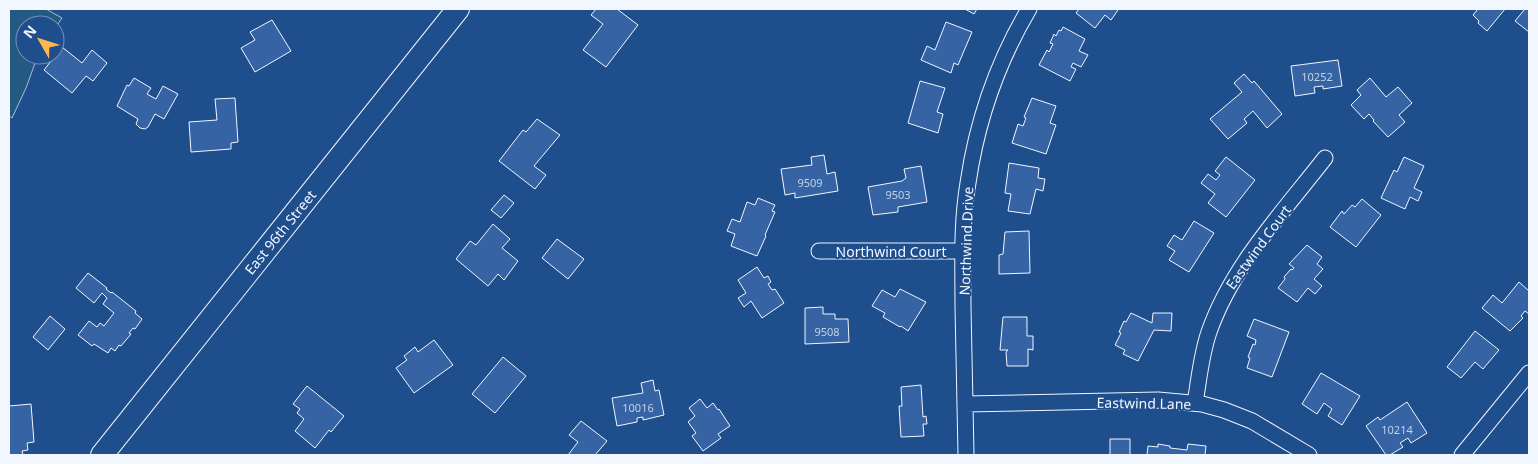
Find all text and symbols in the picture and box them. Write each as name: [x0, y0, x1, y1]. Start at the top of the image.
north arrow: [15, 15, 65, 65]
text: N: [19, 21, 40, 42]
house number: 10252: [1301, 69, 1333, 84]
house number: 9509: [797, 175, 823, 190]
street label: East 96th Street: [240, 186, 320, 278]
street label: Northwind Drive: [955, 186, 977, 296]
house number: 9503: [885, 187, 911, 202]
street label: Eastwind Court: [1221, 201, 1295, 293]
street label: Northwind Court: [836, 242, 946, 261]
house number: 9508: [814, 324, 840, 339]
street label: Eastwind Lane: [1097, 393, 1192, 413]
house number: 10016: [622, 400, 654, 415]
house number: 10214: [1381, 422, 1413, 437]

